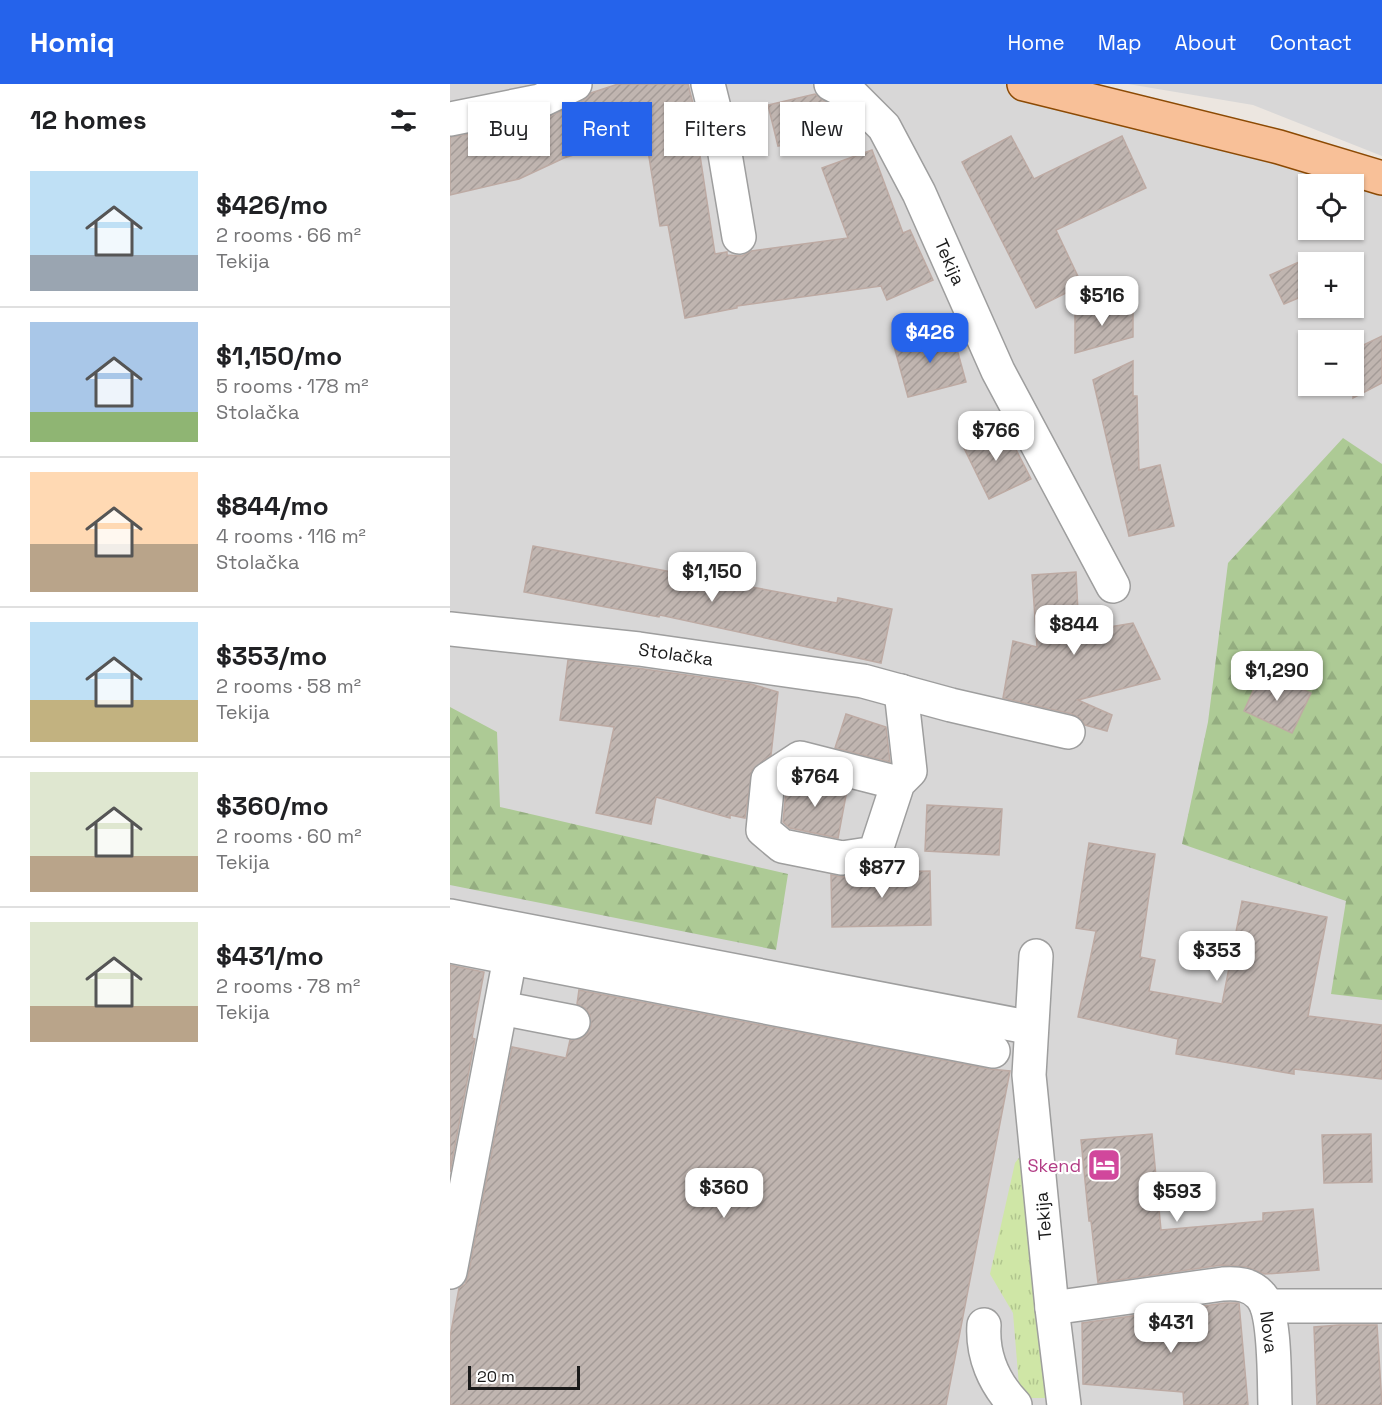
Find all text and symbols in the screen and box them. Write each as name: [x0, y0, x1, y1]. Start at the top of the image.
text: Homiq: [30, 24, 115, 60]
text: Home: [1007, 29, 1065, 56]
text: Map: [1098, 29, 1142, 56]
text: About: [1175, 29, 1237, 56]
text: Contact: [1270, 29, 1352, 56]
chip: Buy: [468, 102, 550, 156]
chip: Rent: [562, 102, 652, 156]
chip: Filters: [664, 102, 768, 156]
chip: New: [780, 102, 865, 156]
text: 12 homes: [30, 103, 147, 137]
icon: filters: [387, 104, 420, 137]
map controls: [1298, 174, 1364, 396]
button: locate: [1298, 174, 1364, 240]
text: $426/mo: [216, 188, 328, 222]
icon: home: [78, 195, 150, 267]
text: 2 rooms · 66 m²: [216, 222, 361, 248]
street label: Tekija: [930, 235, 970, 289]
text: Tekija: [216, 248, 270, 274]
button: +: [1298, 252, 1364, 318]
pin: $516: [1066, 276, 1138, 327]
text: $516: [1079, 282, 1125, 308]
pin: $426: [894, 313, 966, 364]
text: $426: [905, 319, 955, 345]
button: −: [1298, 330, 1364, 396]
text: $1,150/mo: [216, 339, 342, 373]
icon: home: [78, 346, 150, 418]
text: 5 rooms · 178 m²: [216, 373, 368, 399]
text: Stolačka: [216, 399, 300, 425]
pin: $766: [960, 411, 1032, 462]
text: $766: [972, 417, 1020, 443]
text: $844/mo: [216, 489, 329, 523]
icon: home: [78, 496, 150, 568]
text: 4 rooms · 116 m²: [216, 523, 366, 549]
text: Stolačka: [216, 549, 300, 575]
pin: $1,150: [663, 552, 761, 603]
text: $1,150: [682, 558, 742, 584]
pin: $844: [1038, 605, 1110, 656]
text: $844: [1049, 611, 1099, 637]
street label: Stolačka: [637, 637, 715, 671]
text: $353/mo: [216, 639, 327, 673]
icon: home: [78, 646, 150, 718]
pin: $1,290: [1228, 651, 1326, 702]
text: $1,290: [1245, 657, 1309, 683]
text: 2 rooms · 58 m²: [216, 673, 361, 699]
text: Tekija: [216, 699, 270, 725]
pin: $764: [779, 757, 851, 808]
text: $764: [791, 763, 839, 789]
text: $360/mo: [216, 789, 329, 823]
icon: home: [78, 796, 150, 868]
text: 2 rooms · 60 m²: [216, 823, 362, 849]
pin: $877: [846, 848, 918, 899]
text: Tekija: [216, 849, 270, 875]
text: $877: [859, 854, 905, 880]
pin: $353: [1181, 931, 1253, 982]
text: $353: [1193, 937, 1241, 963]
text: $431/mo: [216, 939, 324, 973]
icon: home: [78, 946, 150, 1018]
text: 2 rooms · 78 m²: [216, 973, 360, 999]
text: Tekija: [216, 999, 270, 1025]
hotel icon: Skend: [1086, 1147, 1122, 1183]
place label: Skend: [1027, 1154, 1081, 1177]
pin: $360: [688, 1168, 760, 1219]
pin: $593: [1141, 1172, 1213, 1223]
text: $360: [699, 1174, 749, 1200]
text: $593: [1153, 1178, 1201, 1204]
street label: Tekija: [1029, 1191, 1057, 1241]
pin: $431: [1135, 1303, 1207, 1354]
text: $431: [1148, 1309, 1194, 1335]
street label: Nova: [1255, 1310, 1283, 1354]
scale bar: [468, 1363, 580, 1390]
text: 20 m: [477, 1366, 515, 1387]

